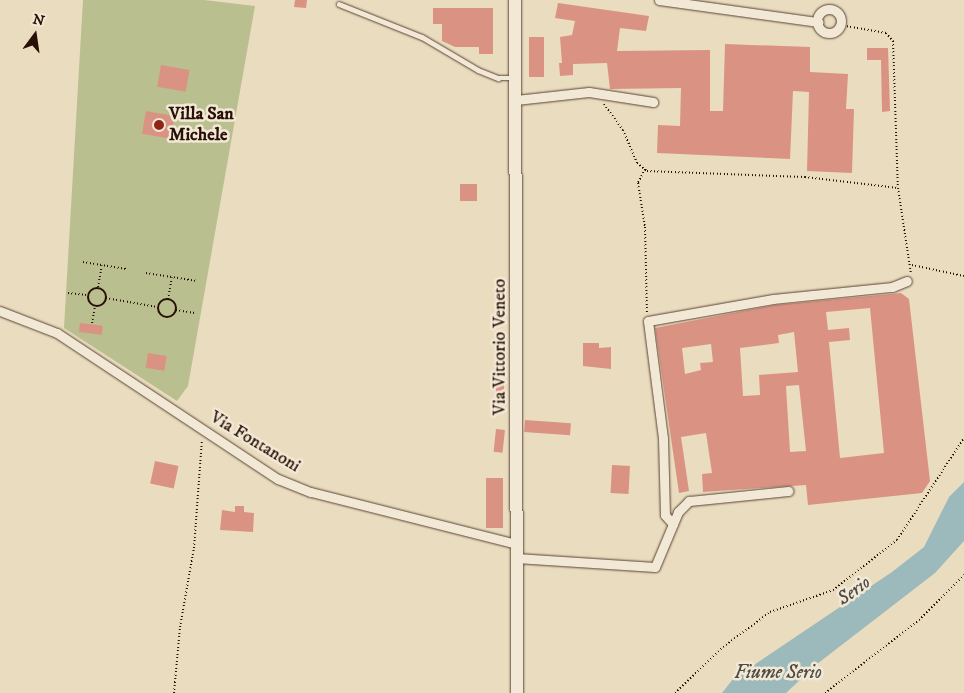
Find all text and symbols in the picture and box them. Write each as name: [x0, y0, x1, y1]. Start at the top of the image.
north arrow: [10, 10, 60, 60]
text: N: [31, 10, 46, 31]
place label: Villa San Michele: [169, 104, 234, 146]
marker: Villa San Michele: [153, 119, 165, 131]
street label: Via Vittorio Veneto: [489, 279, 511, 415]
street label: Via Fontanoni: [206, 407, 304, 477]
water label: Serio: [833, 571, 875, 611]
water label: Fiume Serio: [734, 662, 822, 684]

